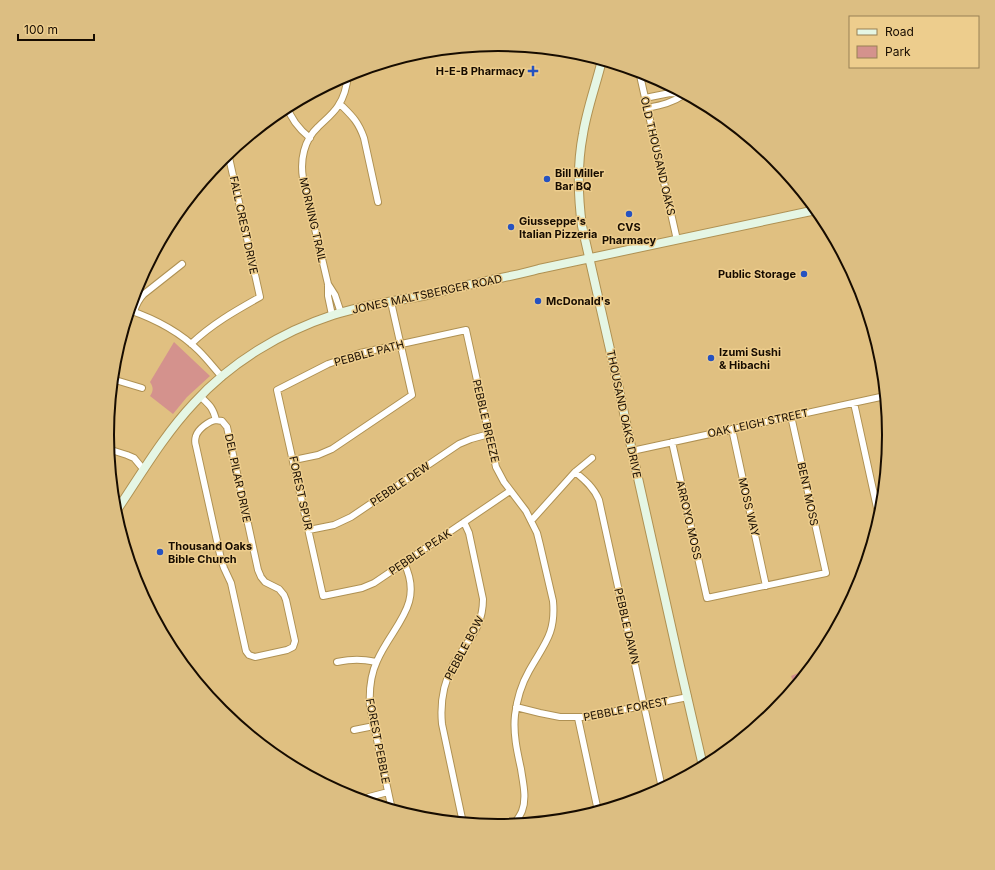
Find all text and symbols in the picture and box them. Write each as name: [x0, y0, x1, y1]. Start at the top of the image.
scale bar: [18, 16, 94, 42]
legend: [849, 16, 979, 68]
text: 100 m: [24, 22, 58, 37]
text: Road: [885, 24, 914, 39]
text: Park: [885, 44, 911, 59]
place label: H-E-B Pharmacy: [436, 64, 525, 78]
marker: H-E-B Pharmacy: [528, 66, 538, 76]
street label: OLD THOUSAND OAKS: [638, 95, 678, 217]
place label: Bill Miller Bar BQ: [555, 166, 605, 193]
marker: Bill Miller Bar BQ: [542, 174, 552, 184]
street label: FALL CREST DRIVE: [227, 175, 261, 275]
street label: MORNING TRAIL: [296, 176, 330, 264]
marker: CVS Pharmacy: [624, 209, 634, 219]
place label: Giusseppe's Italian Pizzeria: [519, 214, 598, 241]
place label: CVS Pharmacy: [602, 220, 656, 247]
marker: Giusseppe's Italian Pizzeria: [506, 222, 516, 232]
place label: Public Storage: [718, 267, 796, 281]
marker: Public Storage: [799, 269, 809, 279]
street label: JONES MALTSBERGER ROAD: [351, 271, 503, 317]
place label: McDonald's: [546, 294, 610, 308]
marker: McDonald's: [533, 296, 543, 306]
street label: PEBBLE PATH: [332, 337, 406, 369]
place label: Izumi Sushi & Hibachi: [719, 345, 781, 372]
street label: THOUSAND OAKS DRIVE: [604, 348, 644, 480]
marker: Izumi Sushi & Hibachi: [706, 353, 716, 363]
street label: PEBBLE BREEZE: [470, 378, 502, 464]
street label: OAK LEIGH STREET: [706, 405, 810, 441]
street label: DEL PILAR DRIVE: [222, 433, 254, 523]
street label: FOREST SPUR: [286, 455, 316, 531]
street label: PEBBLE DEW: [367, 459, 433, 509]
street label: BENT MOSS: [794, 461, 822, 527]
street label: MOSS WAY: [735, 476, 763, 538]
street label: ARROYO MOSS: [673, 479, 705, 561]
street label: PEBBLE PEAK: [386, 526, 455, 578]
place label: Thousand Oaks Bible Church: [168, 539, 252, 566]
marker: Thousand Oaks Bible Church: [155, 547, 165, 557]
street label: PEBBLE DAWN: [611, 587, 643, 665]
street label: PEBBLE BOW: [441, 613, 487, 682]
street label: PEBBLE FOREST: [582, 694, 670, 724]
street label: FOREST PEBBLE: [363, 697, 393, 785]

